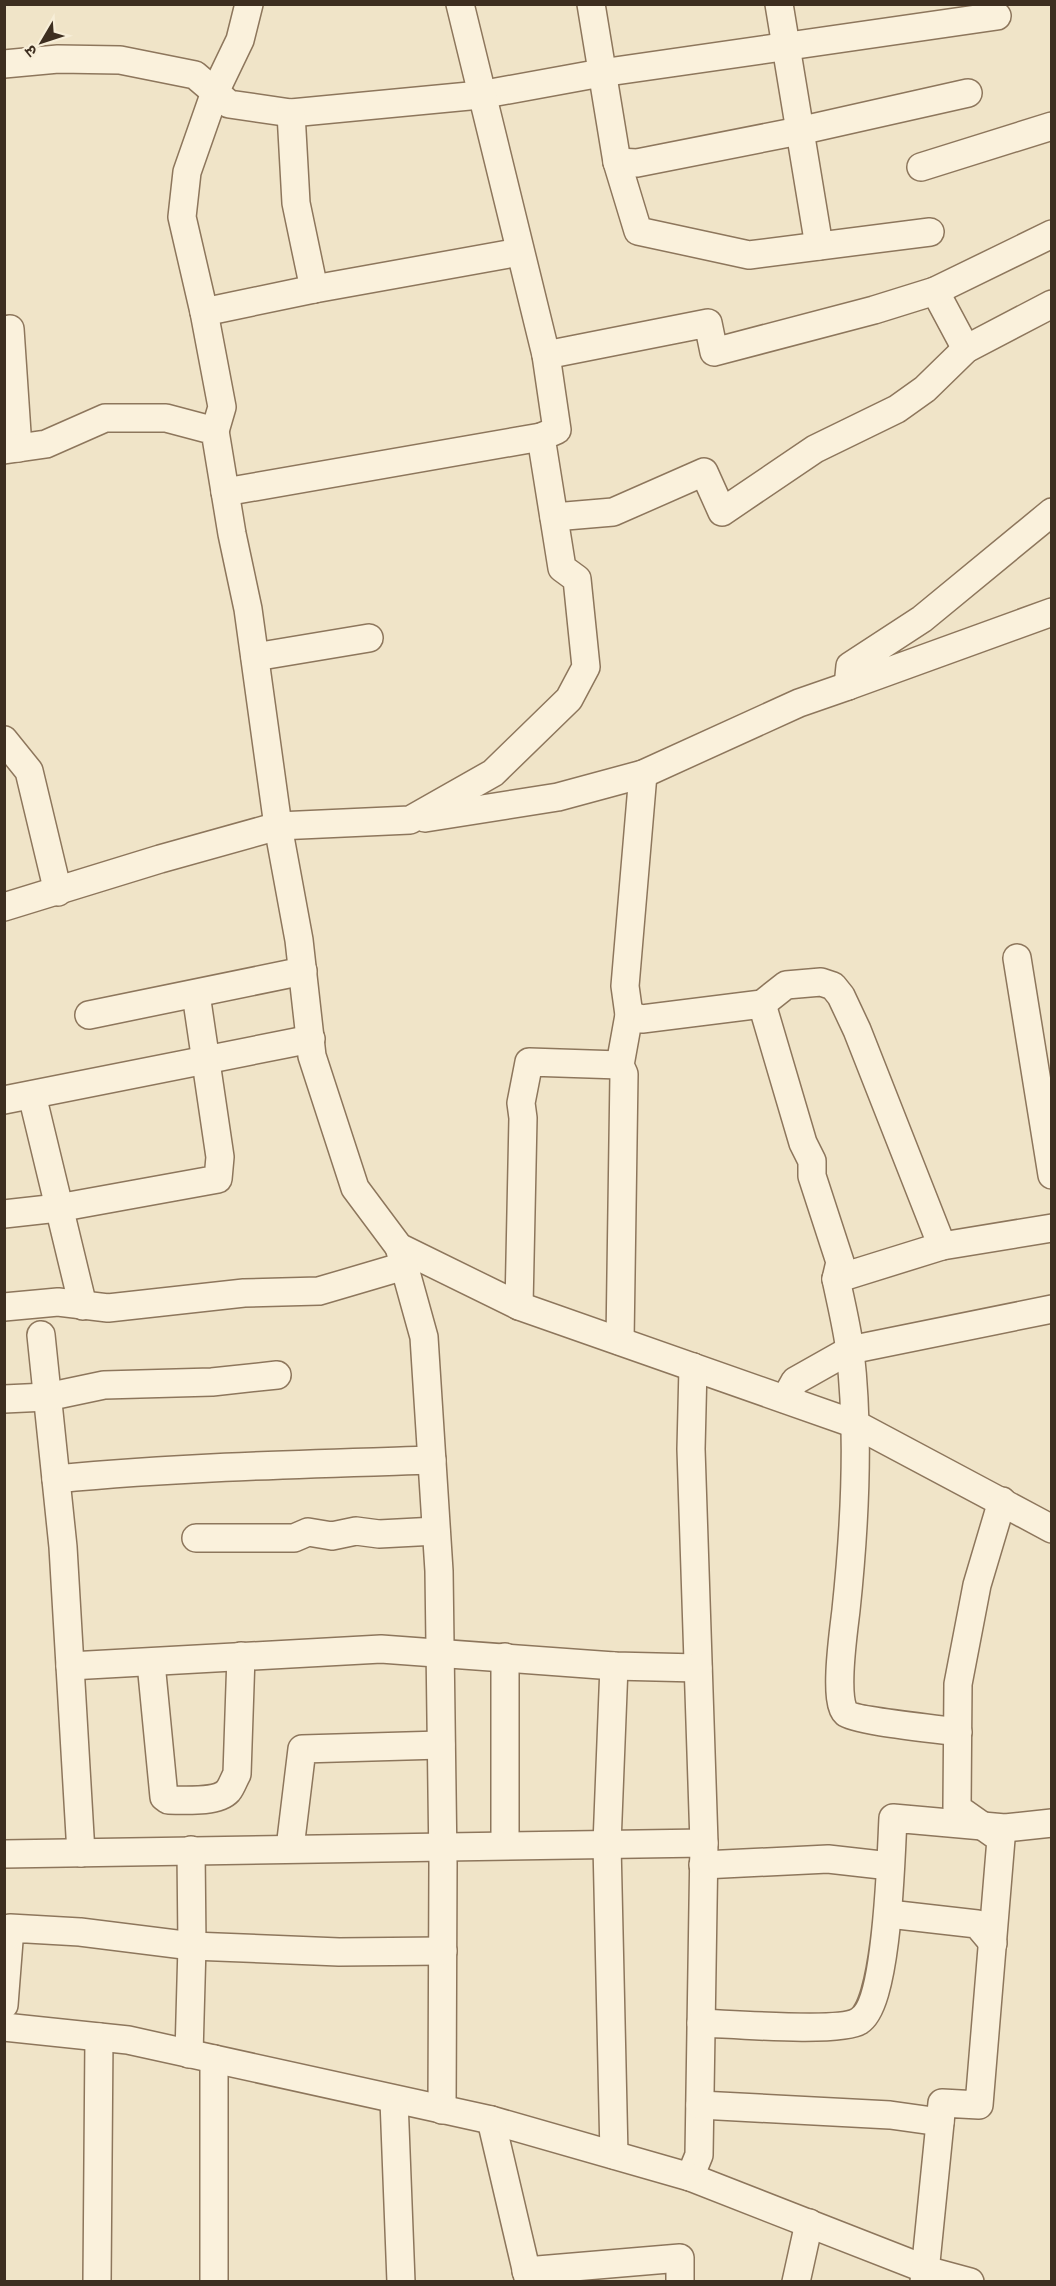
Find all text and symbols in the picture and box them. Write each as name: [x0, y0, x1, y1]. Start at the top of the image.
north arrow: [12, 12, 72, 72]
text: उ: [18, 40, 42, 62]

